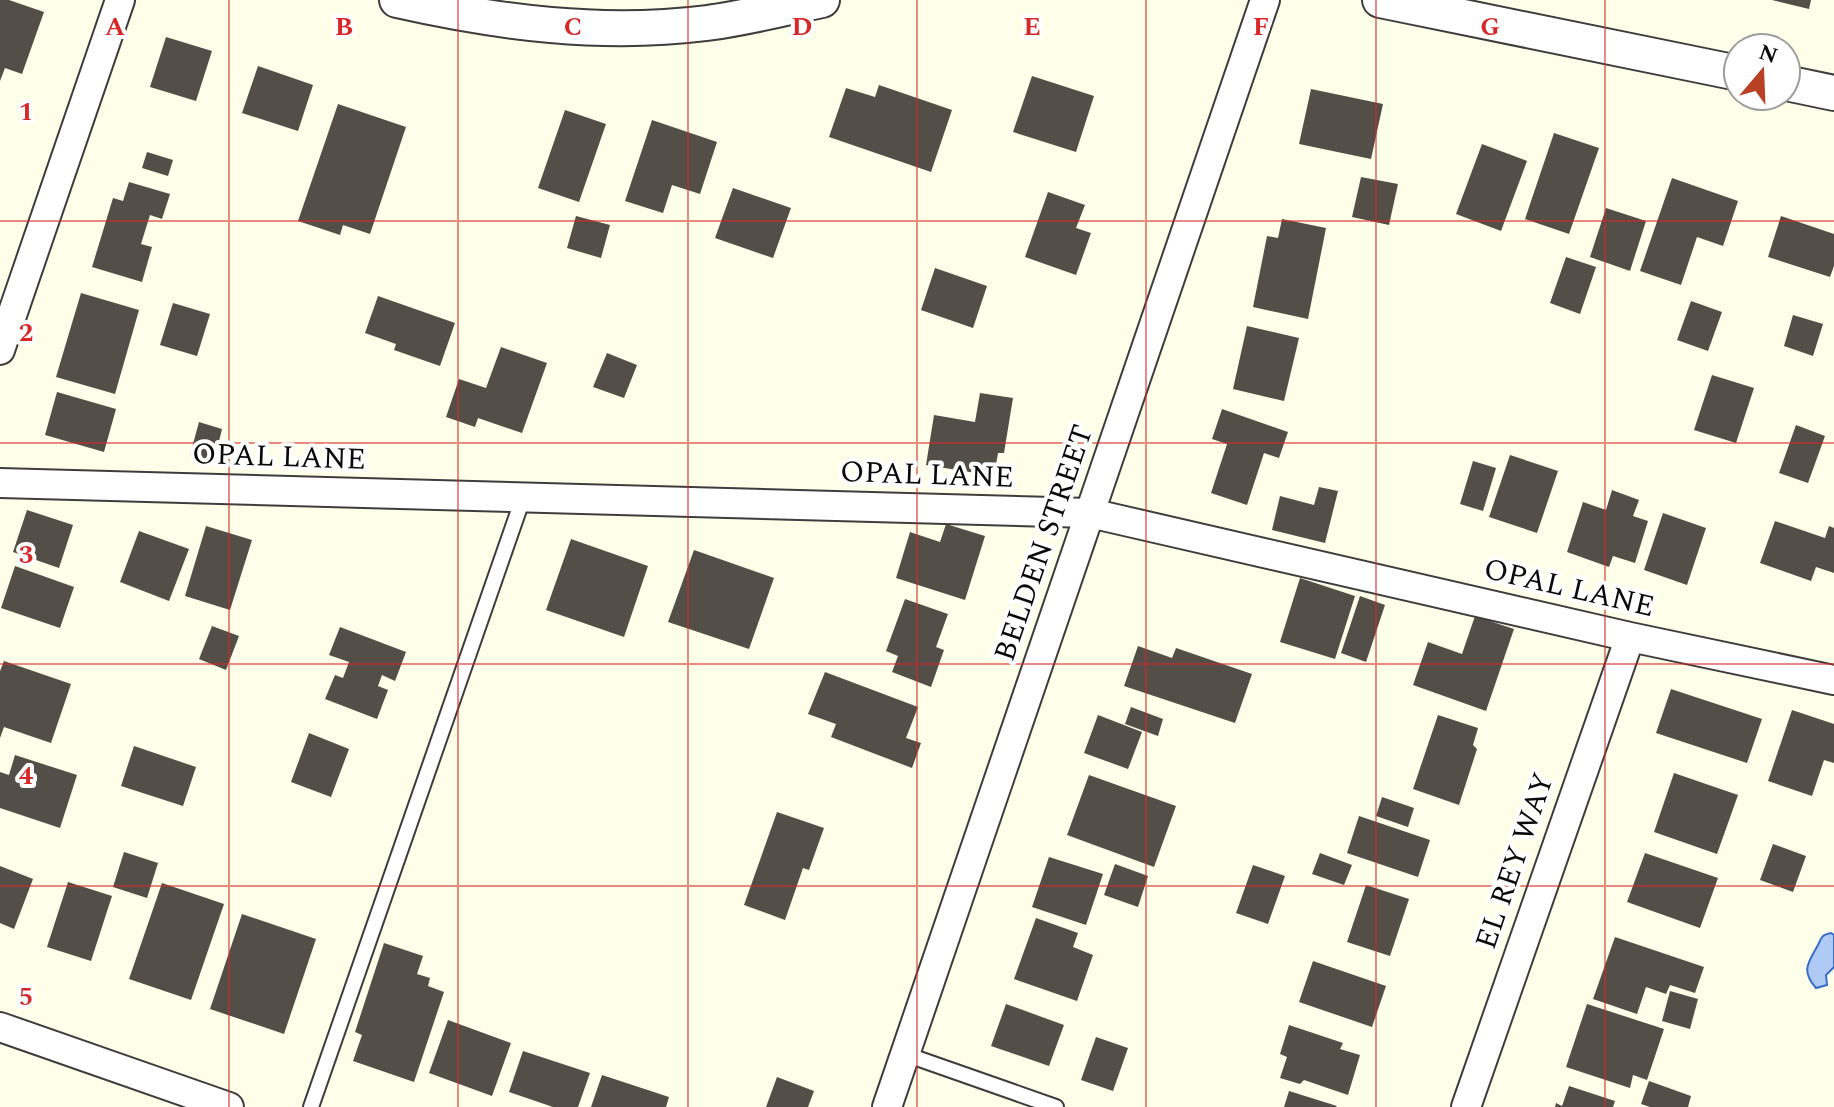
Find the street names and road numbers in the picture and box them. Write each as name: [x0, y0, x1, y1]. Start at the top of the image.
street label: BELDEN STREET: [982, 418, 1106, 668]
street label: OPAL LANE: [191, 431, 367, 483]
street label: OPAL LANE: [839, 449, 1015, 501]
street label: OPAL LANE: [1479, 546, 1659, 630]
street label: EL REY WAY: [1463, 767, 1567, 955]

